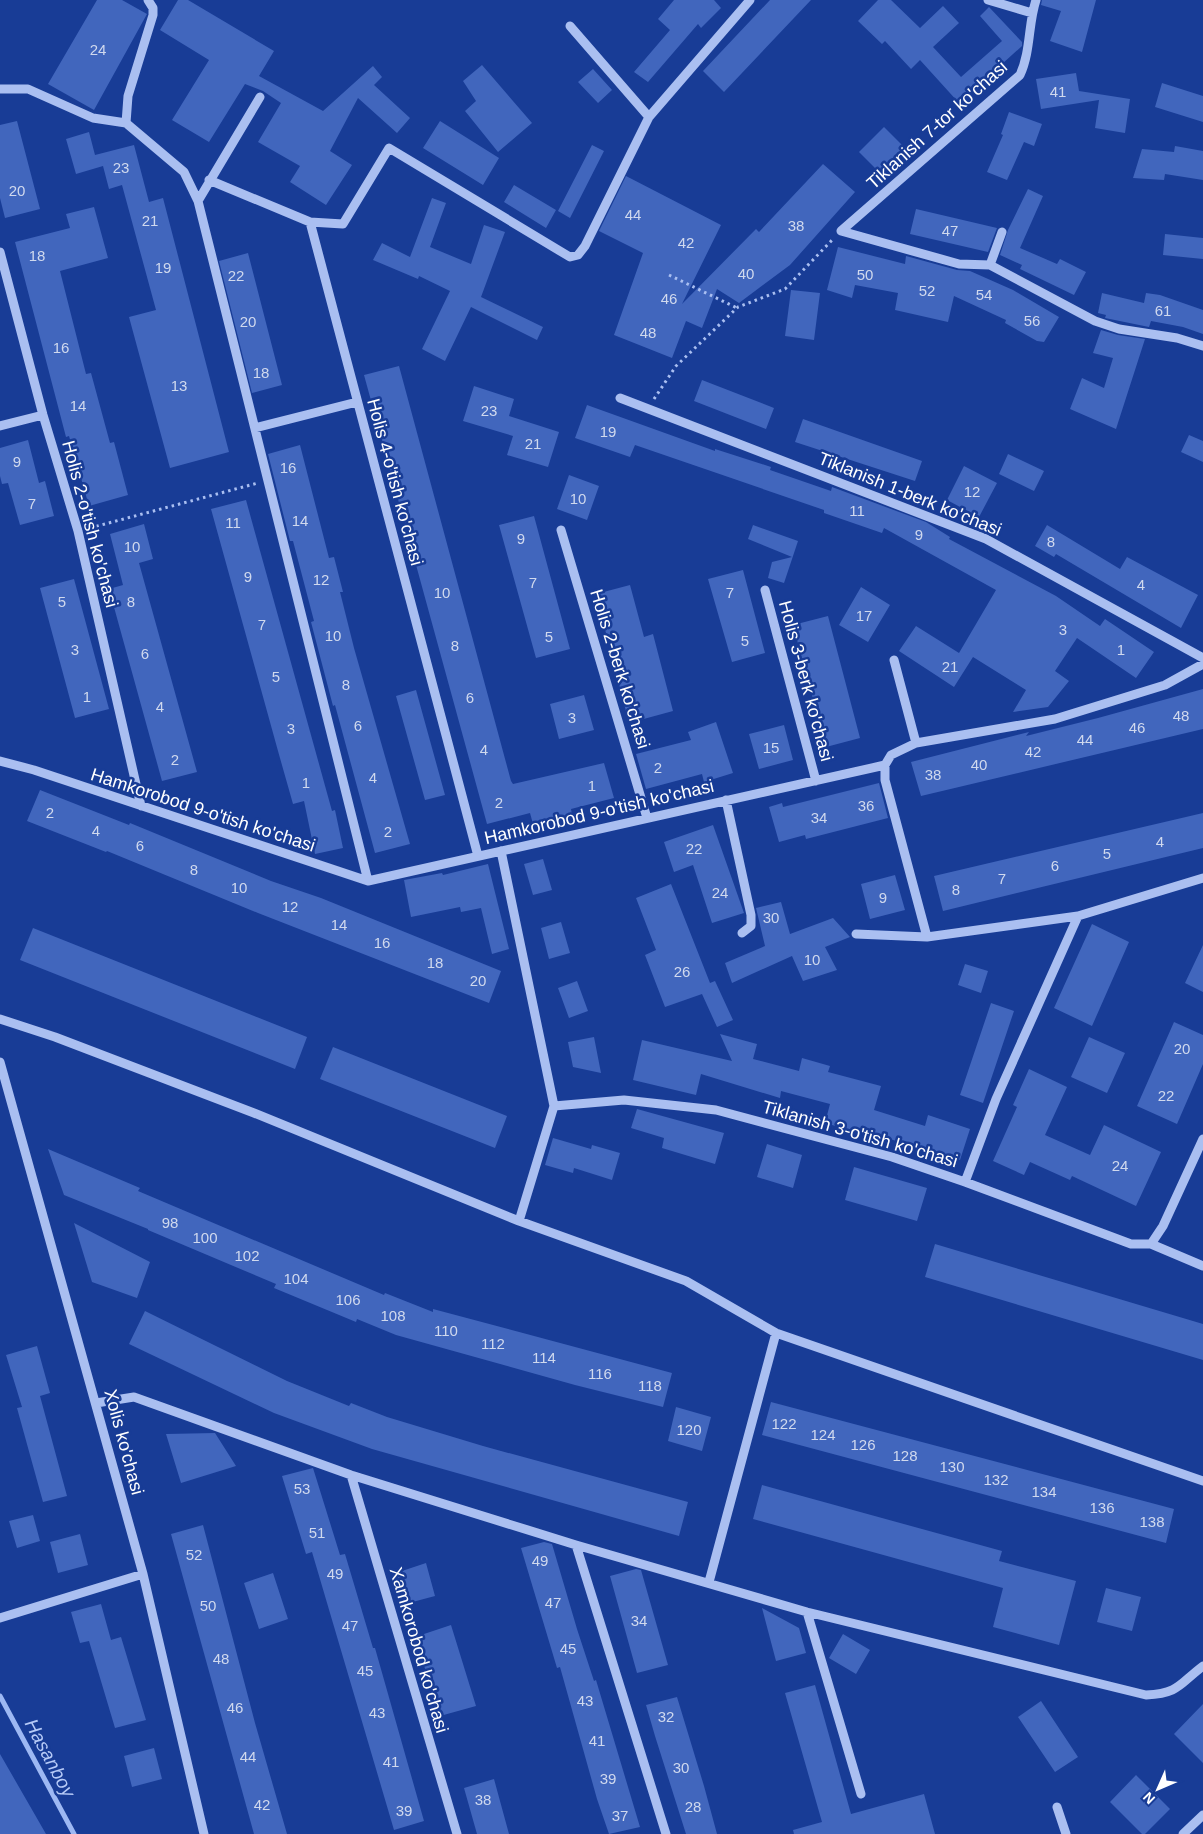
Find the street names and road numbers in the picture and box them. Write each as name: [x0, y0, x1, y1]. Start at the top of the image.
street label: Tiklanish 7-tor ko'chasi: [863, 57, 1011, 193]
street label: Holis 4-o'tish ko'chasi: [363, 396, 427, 568]
street label: Holis 2-o'tish ko'chasi: [58, 438, 122, 610]
street label: Tiklanish 1-berk ko'chasi: [815, 448, 1005, 540]
street label: Holis 2-berk ko'chasi: [586, 587, 654, 751]
street label: Holis 3-berk ko'chasi: [775, 598, 837, 764]
street label: Hamkorobod 9-o'tish ko'chasi: [88, 764, 318, 856]
street label: Hamkorobod 9-o'tish ko'chasi: [482, 776, 716, 848]
street label: Tiklanish 3-o'tish ko'chasi: [760, 1097, 960, 1171]
street label: Xolis ko'chasi: [100, 1387, 148, 1497]
street label: Xamkorobod ko'chasi: [386, 1565, 452, 1735]

